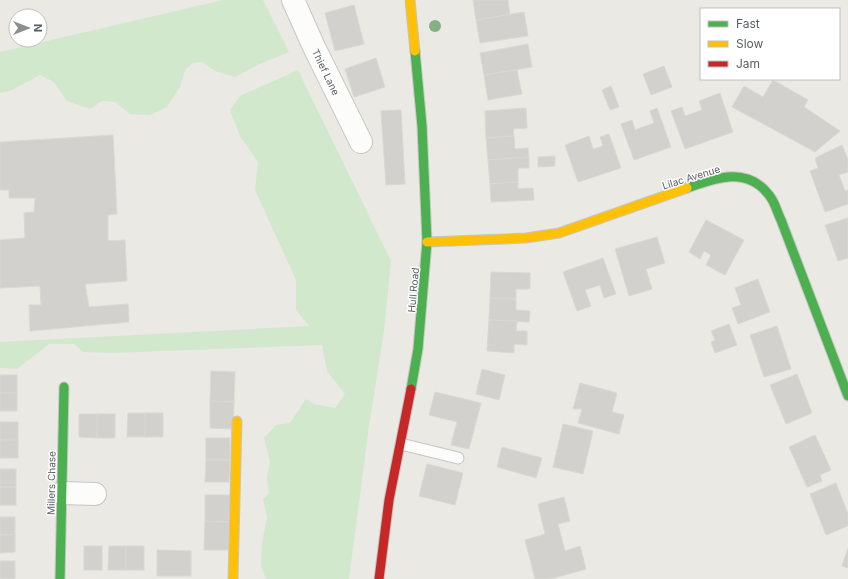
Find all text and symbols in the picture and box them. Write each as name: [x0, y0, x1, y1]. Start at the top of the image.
north arrow: [8, 8, 48, 48]
legend: [700, 8, 840, 80]
text: Fast: [736, 16, 760, 31]
text: N: [31, 24, 45, 32]
text: Slow: [736, 36, 764, 51]
street label: Thief Lane: [310, 47, 342, 97]
text: Jam: [736, 56, 760, 71]
street label: Lilac Avenue: [661, 162, 721, 191]
street label: Hull Road: [405, 267, 421, 313]
street label: Millers Chase: [44, 451, 58, 515]

